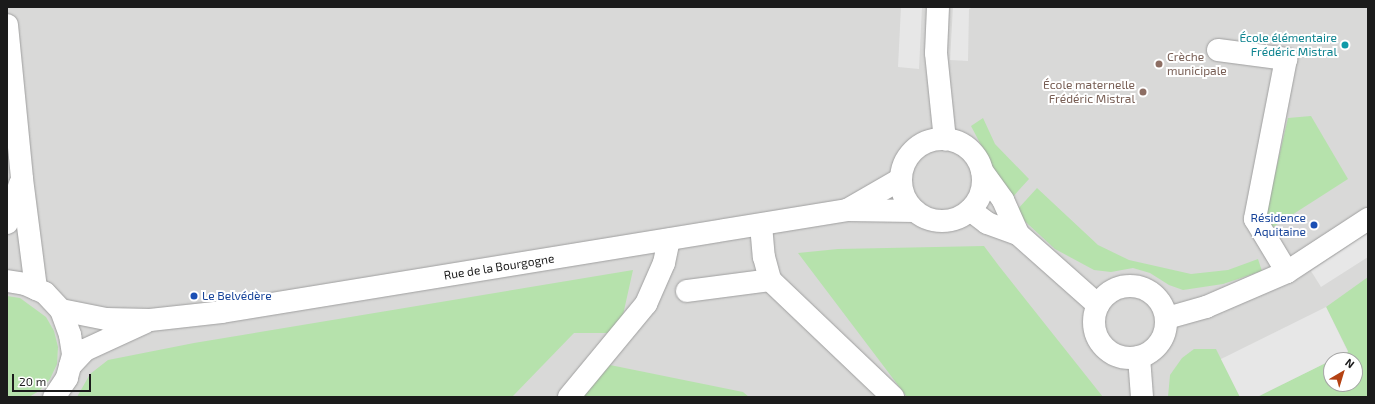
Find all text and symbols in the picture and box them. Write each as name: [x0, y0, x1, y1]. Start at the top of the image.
place label: École élémentaire Frédéric Mistral: [1239, 31, 1337, 59]
marker: École élémentaire Frédéric Mistral: [1340, 40, 1350, 50]
place label: Crèche municipale: [1167, 50, 1227, 78]
marker: Crèche municipale: [1154, 59, 1164, 69]
place label: École maternelle Frédéric Mistral: [1043, 78, 1135, 106]
marker: École maternelle Frédéric Mistral: [1138, 87, 1148, 97]
place label: Résidence Aquitaine: [1251, 211, 1306, 239]
marker: Résidence Aquitaine: [1309, 220, 1319, 230]
street label: Rue de la Bourgogne: [443, 251, 555, 283]
place label: Le Belvédère: [202, 289, 272, 303]
marker: Le Belvédère: [189, 291, 199, 301]
north arrow: [1323, 352, 1363, 392]
text: N: [1343, 355, 1357, 371]
scale bar: [14, 366, 93, 392]
text: 20 m: [19, 374, 46, 388]

